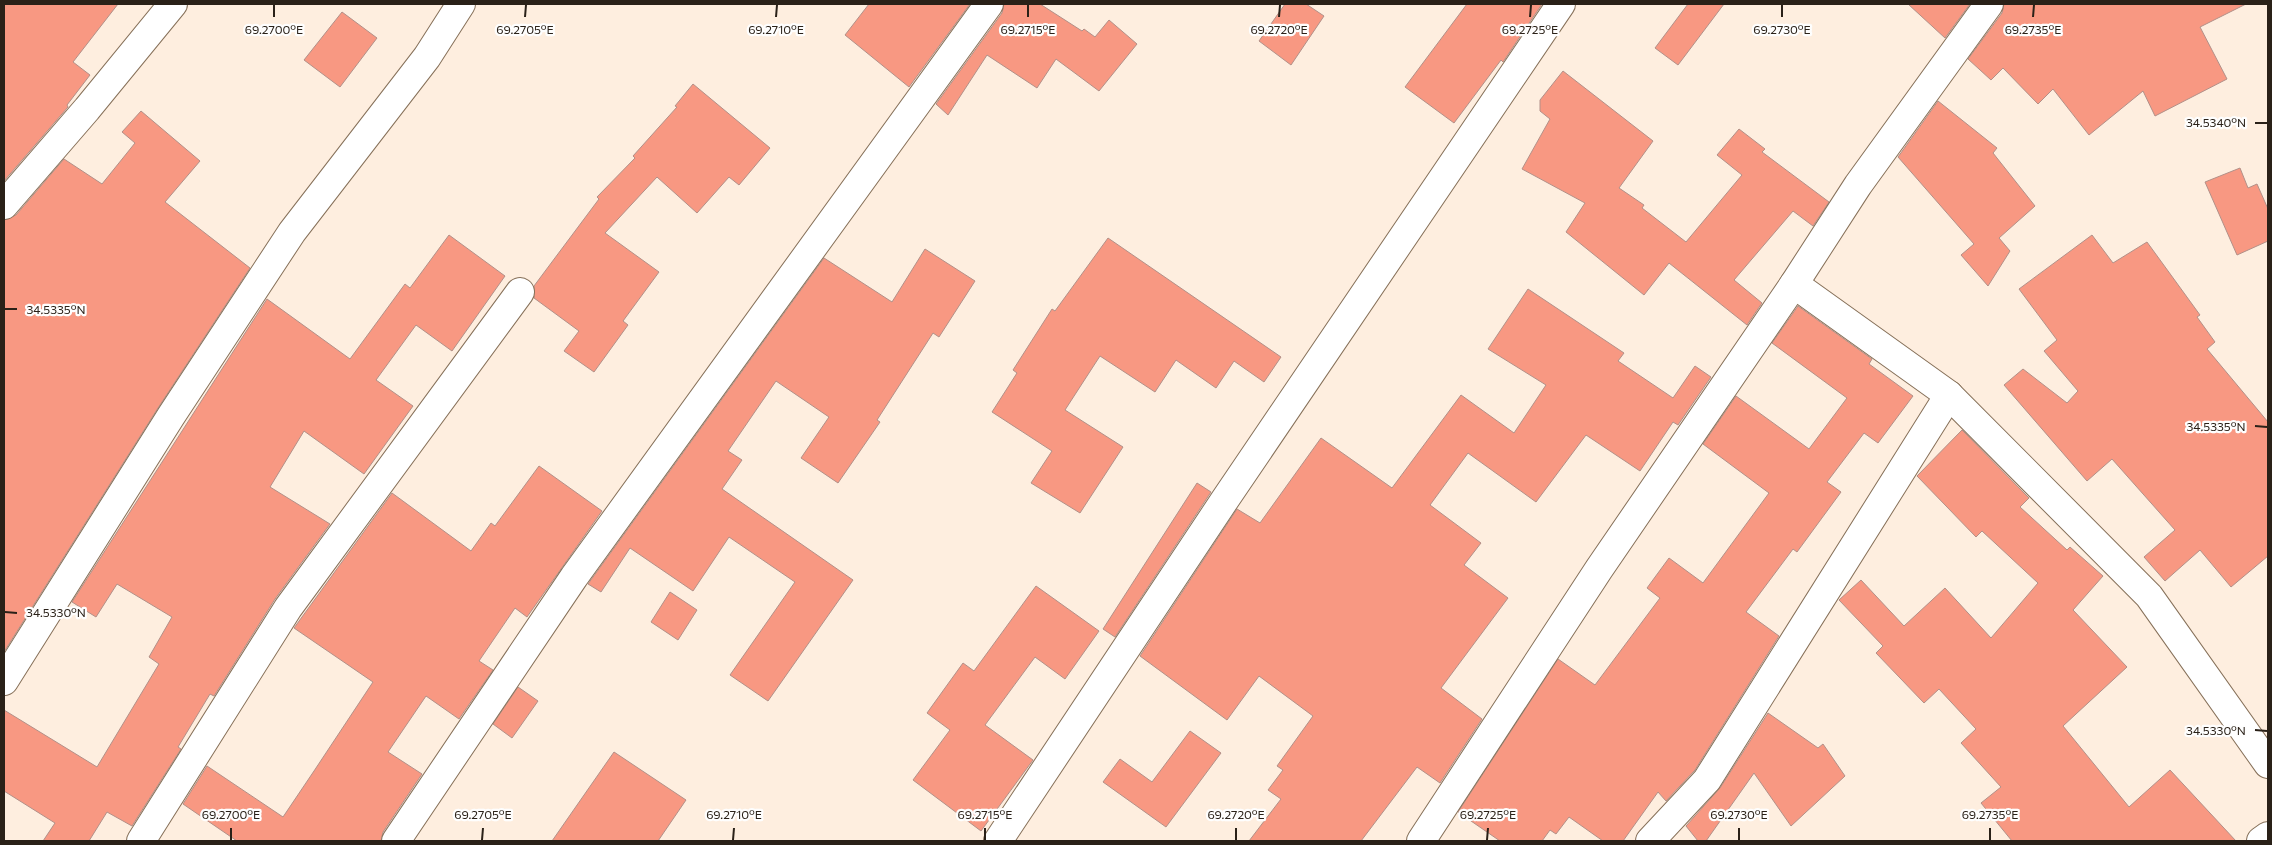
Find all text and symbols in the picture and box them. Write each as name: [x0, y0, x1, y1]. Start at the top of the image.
text: 69.2700°E: [245, 22, 303, 36]
text: 69.2705°E: [496, 22, 554, 36]
text: 69.2710°E: [748, 22, 804, 36]
text: 69.2715°E: [1001, 22, 1055, 36]
text: 69.2720°E: [1250, 22, 1308, 36]
text: 69.2725°E: [1502, 22, 1558, 36]
text: 69.2730°E: [1753, 22, 1811, 36]
text: 69.2735°E: [2005, 22, 2061, 36]
text: 34.5340°N: [2186, 115, 2246, 129]
text: 34.5335°N: [27, 302, 85, 316]
text: 34.5335°N: [2187, 419, 2245, 433]
text: 34.5330°N: [26, 605, 86, 619]
text: 34.5330°N: [2186, 723, 2246, 737]
text: 69.2700°E: [202, 807, 260, 821]
text: 69.2705°E: [454, 807, 512, 821]
text: 69.2710°E: [706, 807, 762, 821]
text: 69.2715°E: [958, 807, 1012, 821]
text: 69.2720°E: [1207, 807, 1265, 821]
text: 69.2725°E: [1460, 807, 1516, 821]
text: 69.2730°E: [1710, 807, 1768, 821]
text: 69.2735°E: [1962, 807, 2018, 821]

